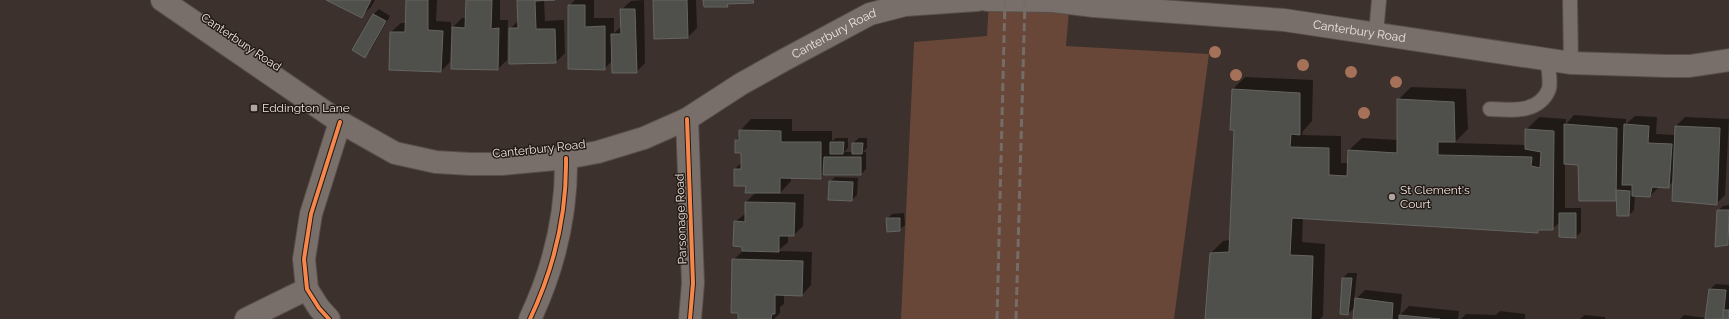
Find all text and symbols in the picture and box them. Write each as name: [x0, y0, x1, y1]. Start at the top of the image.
street label: Canterbury Road: [789, 6, 877, 62]
street label: Canterbury Road: [198, 10, 284, 74]
street label: Canterbury Road: [1312, 17, 1407, 45]
place label: Eddington Lane: [262, 101, 350, 115]
marker: Eddington Lane: [249, 103, 259, 113]
street label: Canterbury Road: [492, 137, 586, 161]
street label: Parsonage Road: [672, 173, 690, 265]
place label: St Clement's Court: [1400, 183, 1470, 211]
marker: St Clement's Court: [1387, 192, 1397, 202]

